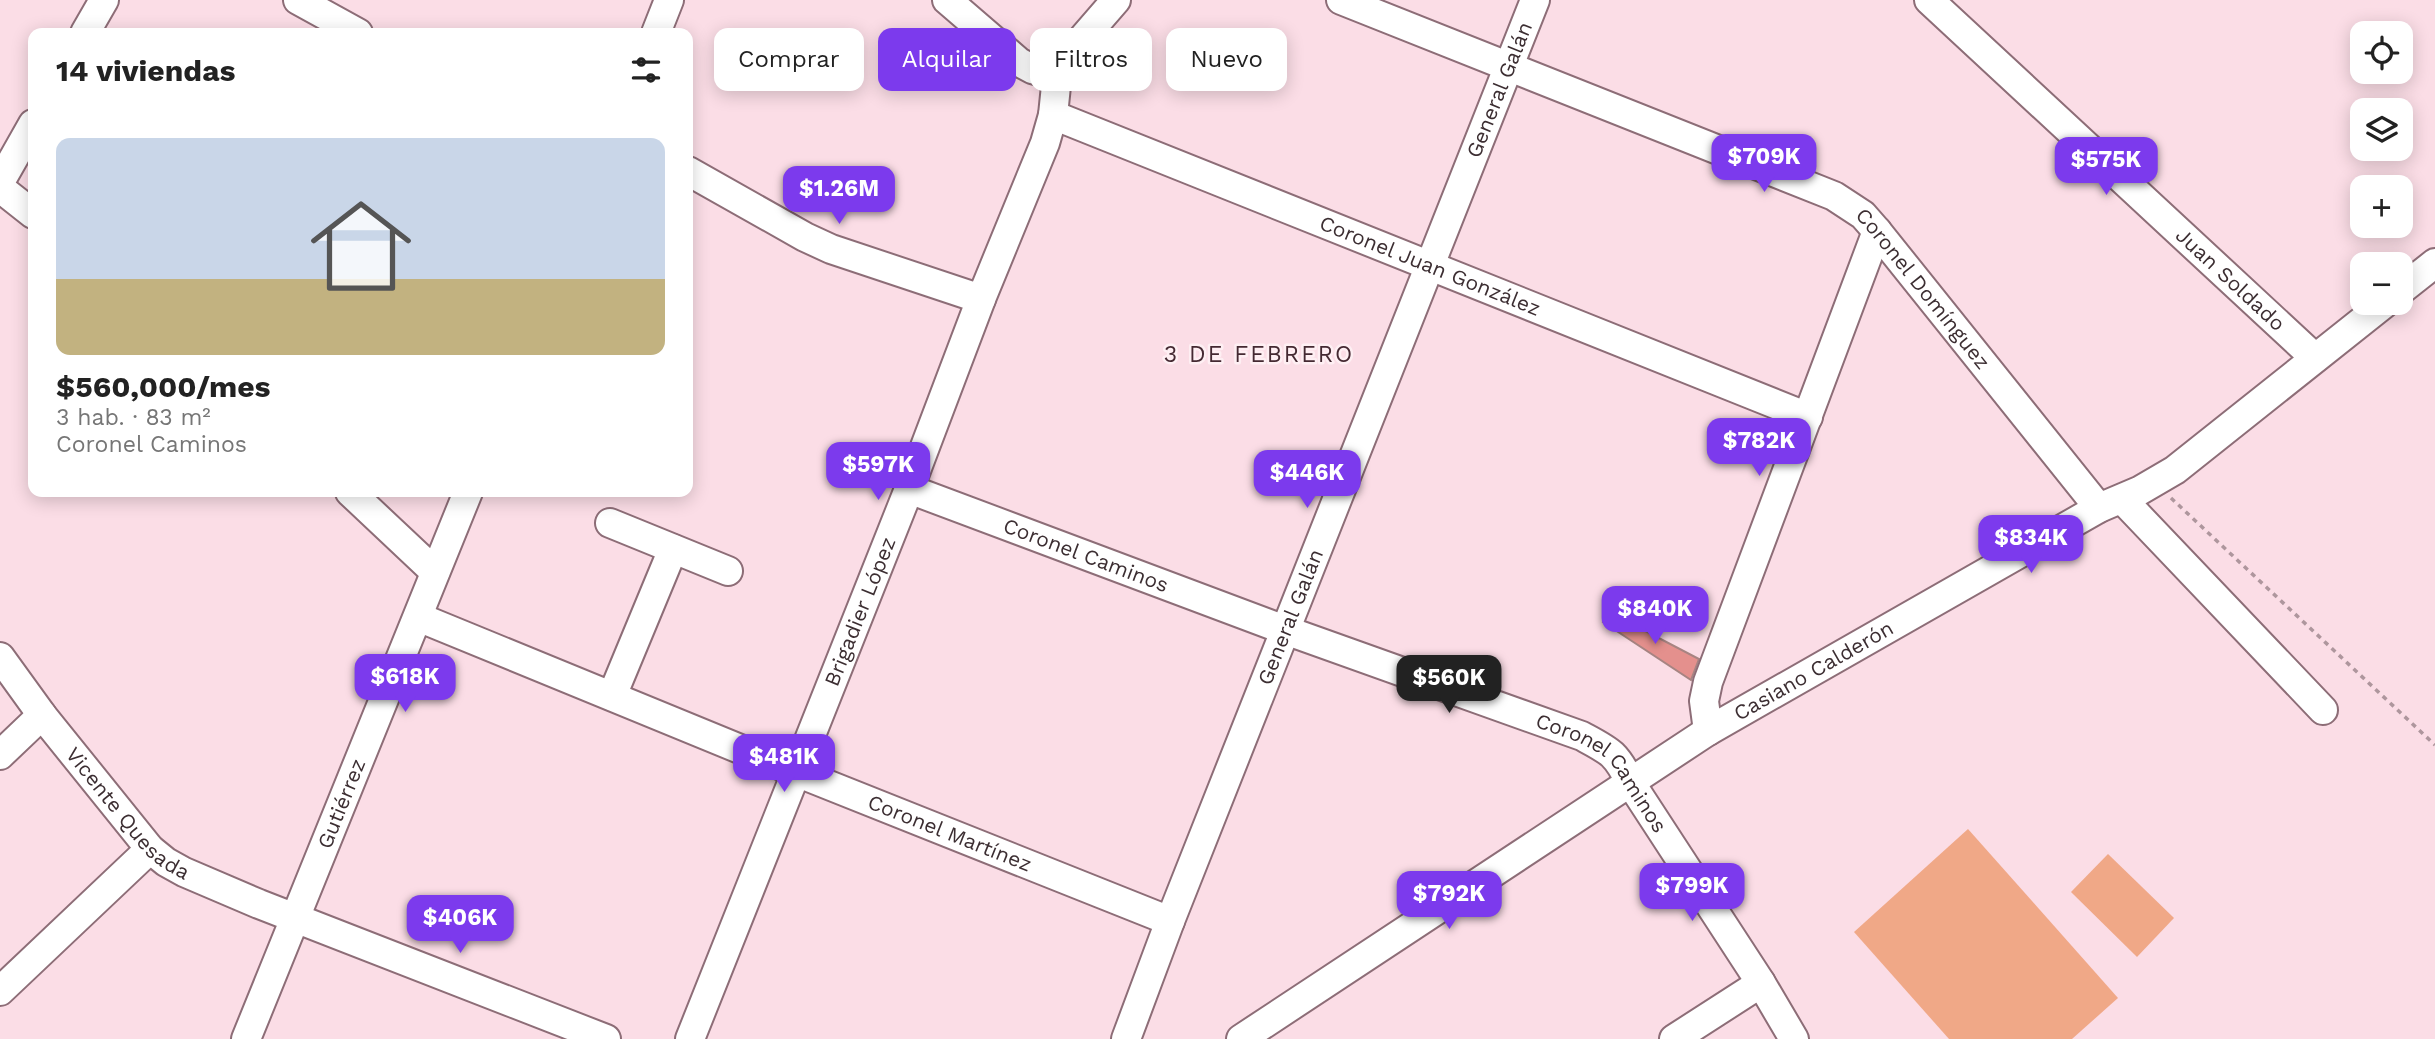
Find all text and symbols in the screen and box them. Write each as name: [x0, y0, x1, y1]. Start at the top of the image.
street label: General Galán: [1461, 18, 1537, 161]
map controls: [2350, 21, 2413, 315]
button: locate: [2350, 21, 2413, 84]
chip: Comprar: [714, 28, 864, 91]
chip: Alquilar: [878, 28, 1016, 91]
chip: Filtros: [1030, 28, 1152, 91]
chip: Nuevo: [1166, 28, 1287, 91]
icon: filters: [627, 51, 665, 89]
text: 14 viviendas: [56, 53, 236, 88]
button: layers: [2350, 98, 2413, 161]
pin: $709K: [1715, 134, 1813, 194]
pin: $575K: [2057, 138, 2155, 197]
text: $709K: [1727, 143, 1801, 170]
text: $575K: [2071, 146, 2141, 173]
pin: $1.26M: [782, 166, 896, 226]
text: $1.26M: [799, 175, 879, 202]
button: +: [2350, 175, 2413, 238]
icon: home: [298, 183, 424, 309]
street label: Coronel Domínguez: [1851, 203, 1996, 374]
street label: Coronel Juan González: [1316, 210, 1544, 321]
street label: Juan Soldado: [2171, 222, 2291, 336]
button: −: [2350, 252, 2413, 315]
district label: 3 DE FEBRERO: [1164, 341, 1354, 368]
text: $560,000/mes: [56, 369, 271, 404]
text: 3 hab. · 83 m²: [56, 404, 211, 431]
pin: $782K: [1710, 419, 1808, 478]
text: $782K: [1723, 427, 1795, 454]
text: Coronel Caminos: [56, 431, 247, 458]
pin: $597K: [829, 442, 927, 502]
pin: $446K: [1258, 450, 1356, 510]
text: $597K: [842, 451, 914, 478]
text: $446K: [1270, 459, 1344, 486]
street label: Coronel Caminos: [1000, 513, 1172, 597]
pin: $834K: [1982, 516, 2080, 575]
text: $834K: [1994, 524, 2068, 551]
street label: Brigadier López: [819, 533, 901, 690]
street label: General Galán: [1252, 545, 1328, 688]
pin: $840K: [1606, 586, 1704, 646]
text: $840K: [1618, 595, 1692, 622]
street label: Casiano Calderón: [1729, 615, 1898, 726]
pin: $618K: [356, 654, 454, 714]
pin: $560K: [1400, 656, 1498, 715]
text: $618K: [371, 663, 439, 690]
text: $560K: [1412, 664, 1486, 691]
street label: Coronel Caminos: [1533, 708, 1673, 837]
pin: $481K: [735, 734, 833, 794]
street label: Vicente Quesada: [61, 742, 194, 885]
text: $481K: [749, 743, 819, 770]
street label: Gutiérrez: [312, 755, 370, 852]
street label: Coronel Martínez: [864, 789, 1035, 877]
pin: $799K: [1643, 864, 1741, 923]
pin: $792K: [1400, 872, 1498, 931]
text: $799K: [1655, 872, 1729, 899]
text: $792K: [1413, 880, 1485, 907]
pin: $406K: [411, 895, 509, 955]
text: $406K: [423, 904, 497, 931]

